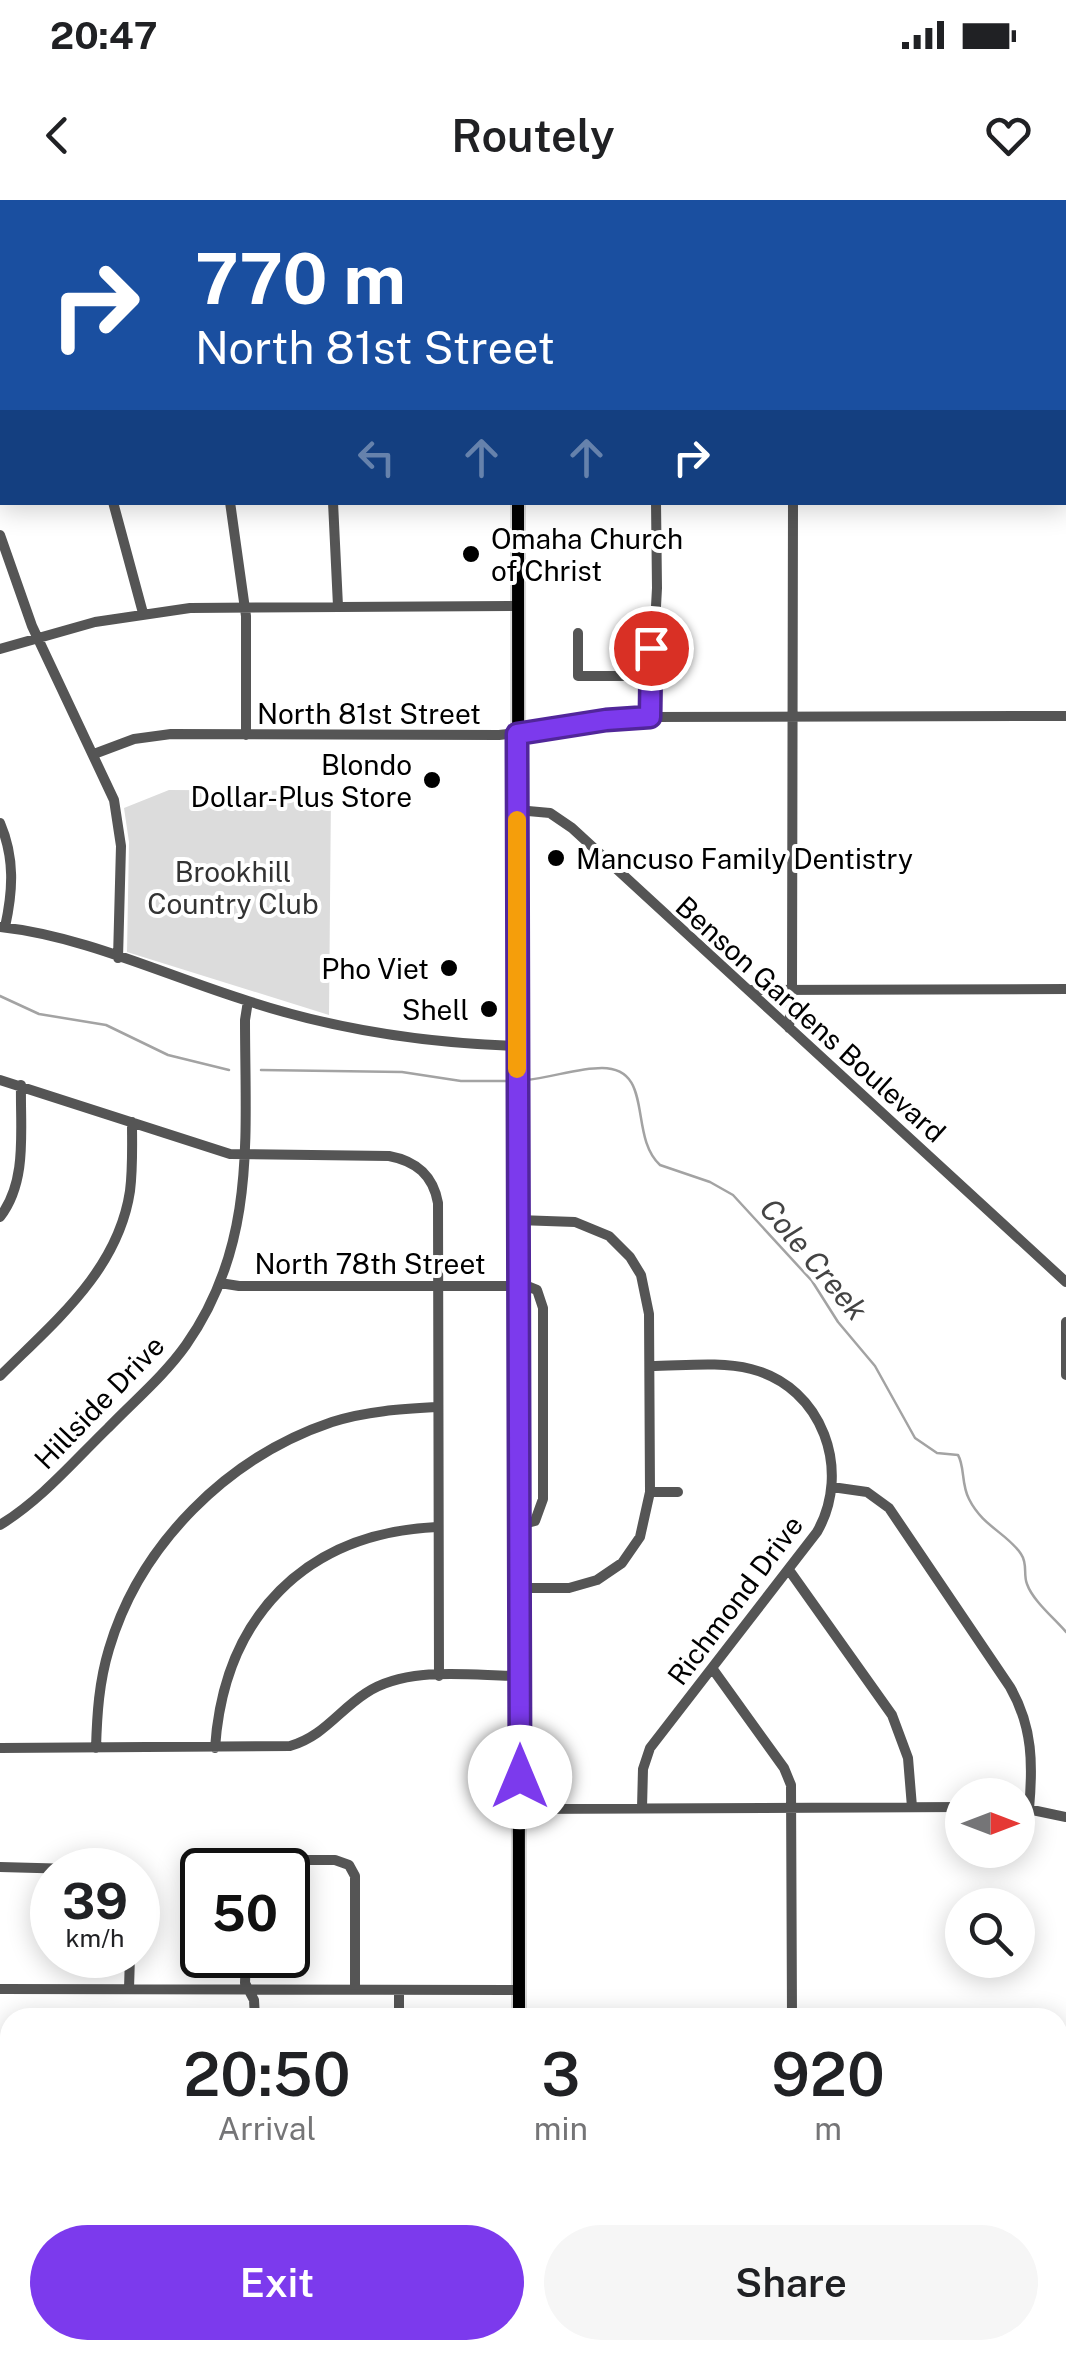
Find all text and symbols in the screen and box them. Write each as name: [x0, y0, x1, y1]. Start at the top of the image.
text: 20:47: [50, 13, 157, 58]
icon: back: [30, 108, 85, 163]
icon: heart: [981, 108, 1036, 163]
text: Routely: [451, 109, 615, 162]
text: 770 m: [195, 237, 406, 320]
icon: right: [30, 240, 160, 370]
text: North 81st Street: [195, 321, 555, 374]
icon: left: [349, 430, 404, 485]
icon: ahead: [454, 430, 509, 485]
icon: ahead: [559, 430, 614, 485]
icon: right: [664, 430, 719, 485]
place label: Omaha Church of Christ: [491, 522, 683, 587]
marker: Omaha Church of Christ: [460, 543, 482, 565]
pin: [609, 606, 694, 691]
icon: arrive: [624, 621, 679, 676]
street label: North 81st Street: [257, 697, 481, 730]
place label: Blondo Dollar-Plus Store: [191, 748, 412, 813]
marker: Blondo Dollar-Plus Store: [421, 769, 443, 791]
place label: Mancuso Family Dentistry: [576, 842, 913, 875]
marker: Mancuso Family Dentistry: [545, 847, 567, 869]
park label: Brookhill Country Club: [147, 855, 319, 920]
street label: Benson Gardens Boulevard: [670, 889, 952, 1149]
place label: Pho Viet: [321, 952, 429, 985]
marker: Pho Viet: [438, 957, 460, 979]
place label: Shell: [402, 993, 469, 1026]
marker: Shell: [478, 998, 500, 1020]
water label: Cole Creek: [753, 1191, 876, 1328]
street label: North 78th Street: [254, 1247, 486, 1280]
street label: Hillside Drive: [27, 1329, 171, 1475]
street label: Richmond Drive: [661, 1509, 809, 1691]
position arrow: [468, 1725, 572, 1829]
north arrow: [945, 1778, 1035, 1868]
map controls: [945, 1778, 1035, 1978]
speed limit sign: 50: [180, 1848, 310, 1978]
text: 39: [62, 1871, 128, 1930]
button: search: [945, 1888, 1035, 1978]
text: km/h: [66, 1923, 124, 1953]
text: 20:50: [183, 2039, 350, 2110]
text: 3: [541, 2039, 580, 2110]
text: 920: [771, 2039, 885, 2110]
text: Arrival: [217, 2110, 316, 2147]
text: min: [534, 2110, 588, 2147]
text: m: [814, 2110, 842, 2147]
button: Exit: [30, 2225, 524, 2340]
button: Share: [544, 2225, 1038, 2340]

